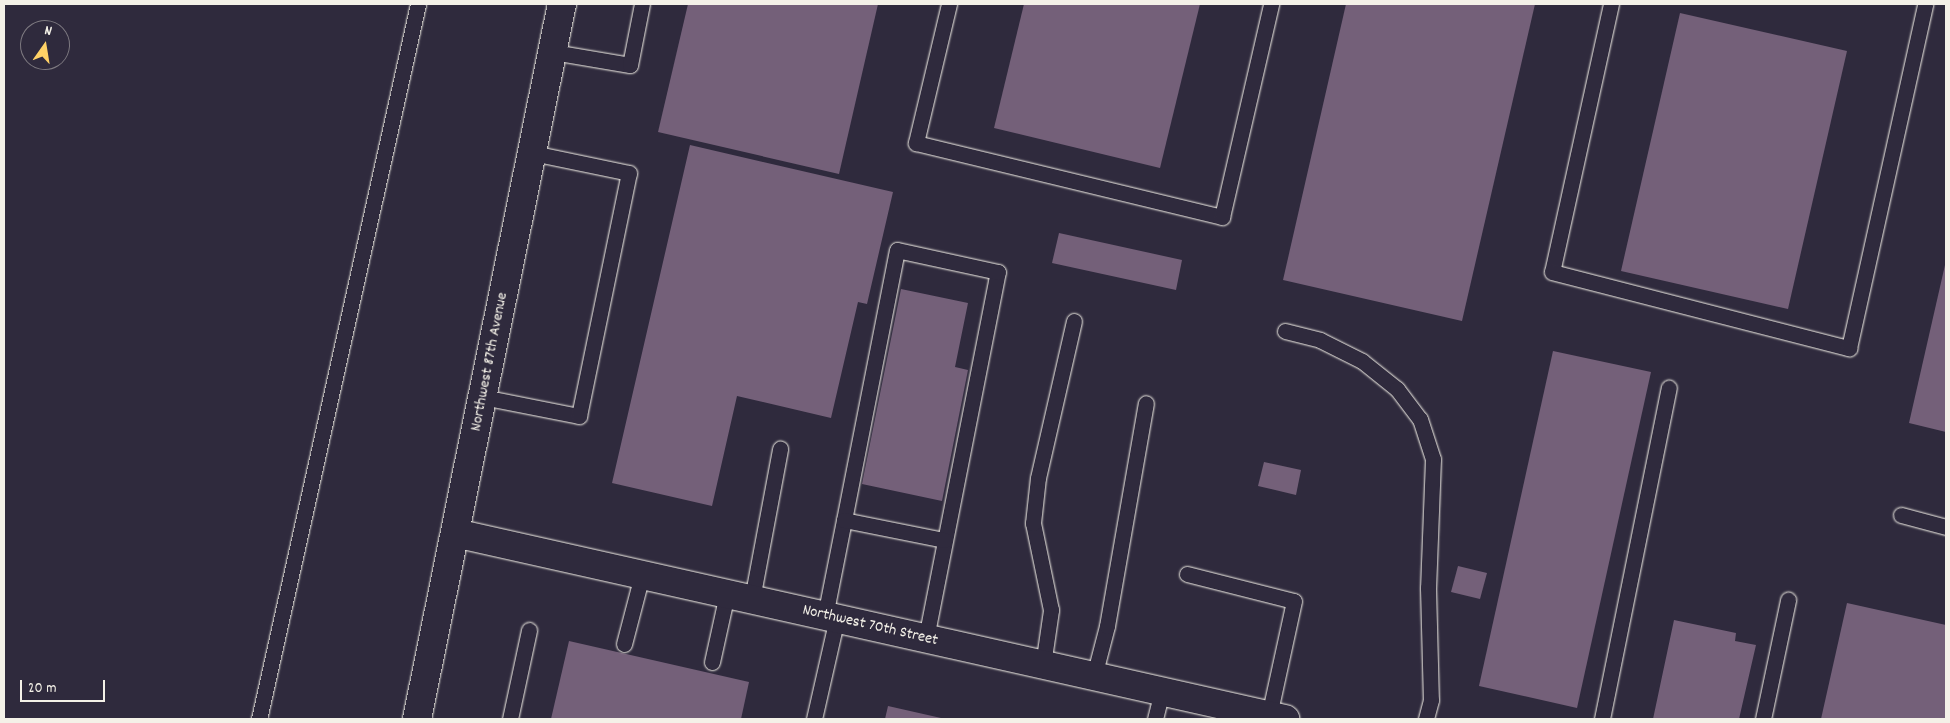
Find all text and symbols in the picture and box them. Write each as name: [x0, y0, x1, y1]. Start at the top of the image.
north arrow: [20, 20, 70, 70]
text: N: [43, 21, 54, 42]
street label: Northwest 87th Avenue: [467, 291, 513, 433]
street label: Northwest 70th Street: [800, 601, 940, 651]
scale bar: [22, 670, 108, 702]
text: 20 m: [28, 678, 56, 700]

